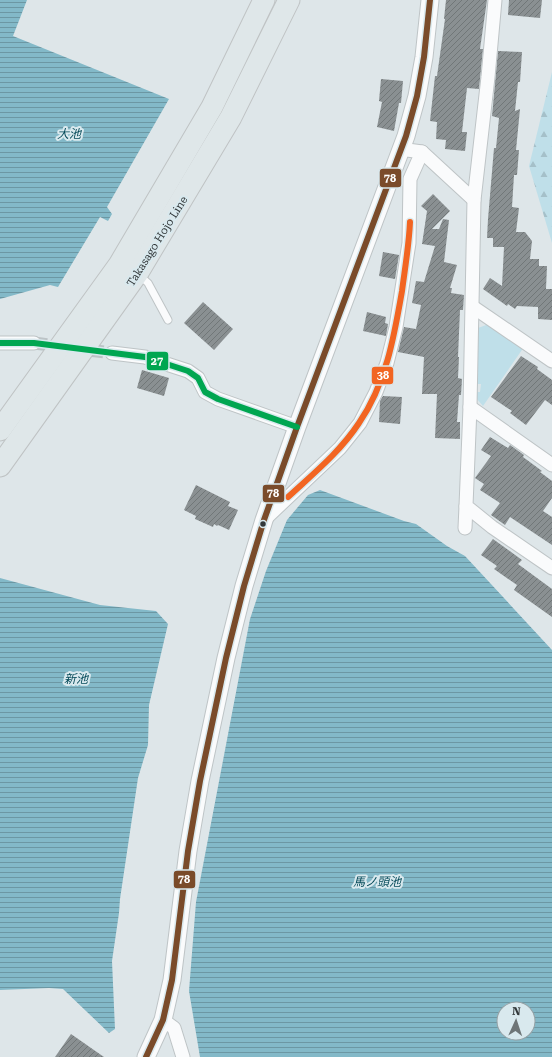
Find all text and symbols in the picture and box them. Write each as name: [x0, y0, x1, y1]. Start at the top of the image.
water label: 大池: [57, 127, 82, 141]
line badge: 78: [379, 168, 402, 188]
text: 78: [384, 172, 396, 185]
street label: Takasago Hojo Line: [124, 194, 190, 289]
line badge: 27: [146, 351, 169, 371]
text: 27: [151, 355, 163, 368]
line badge: 38: [371, 366, 394, 385]
text: 38: [377, 369, 389, 382]
line badge: 78: [262, 484, 285, 503]
text: 78: [267, 487, 279, 500]
unlabelled marker: [258, 519, 268, 529]
water label: 新池: [64, 672, 89, 686]
line badge: 78: [173, 870, 196, 889]
text: 78: [178, 873, 190, 886]
water label: 馬ノ頭池: [353, 875, 402, 889]
north arrow: [496, 1001, 536, 1041]
text: N: [512, 1005, 522, 1018]

